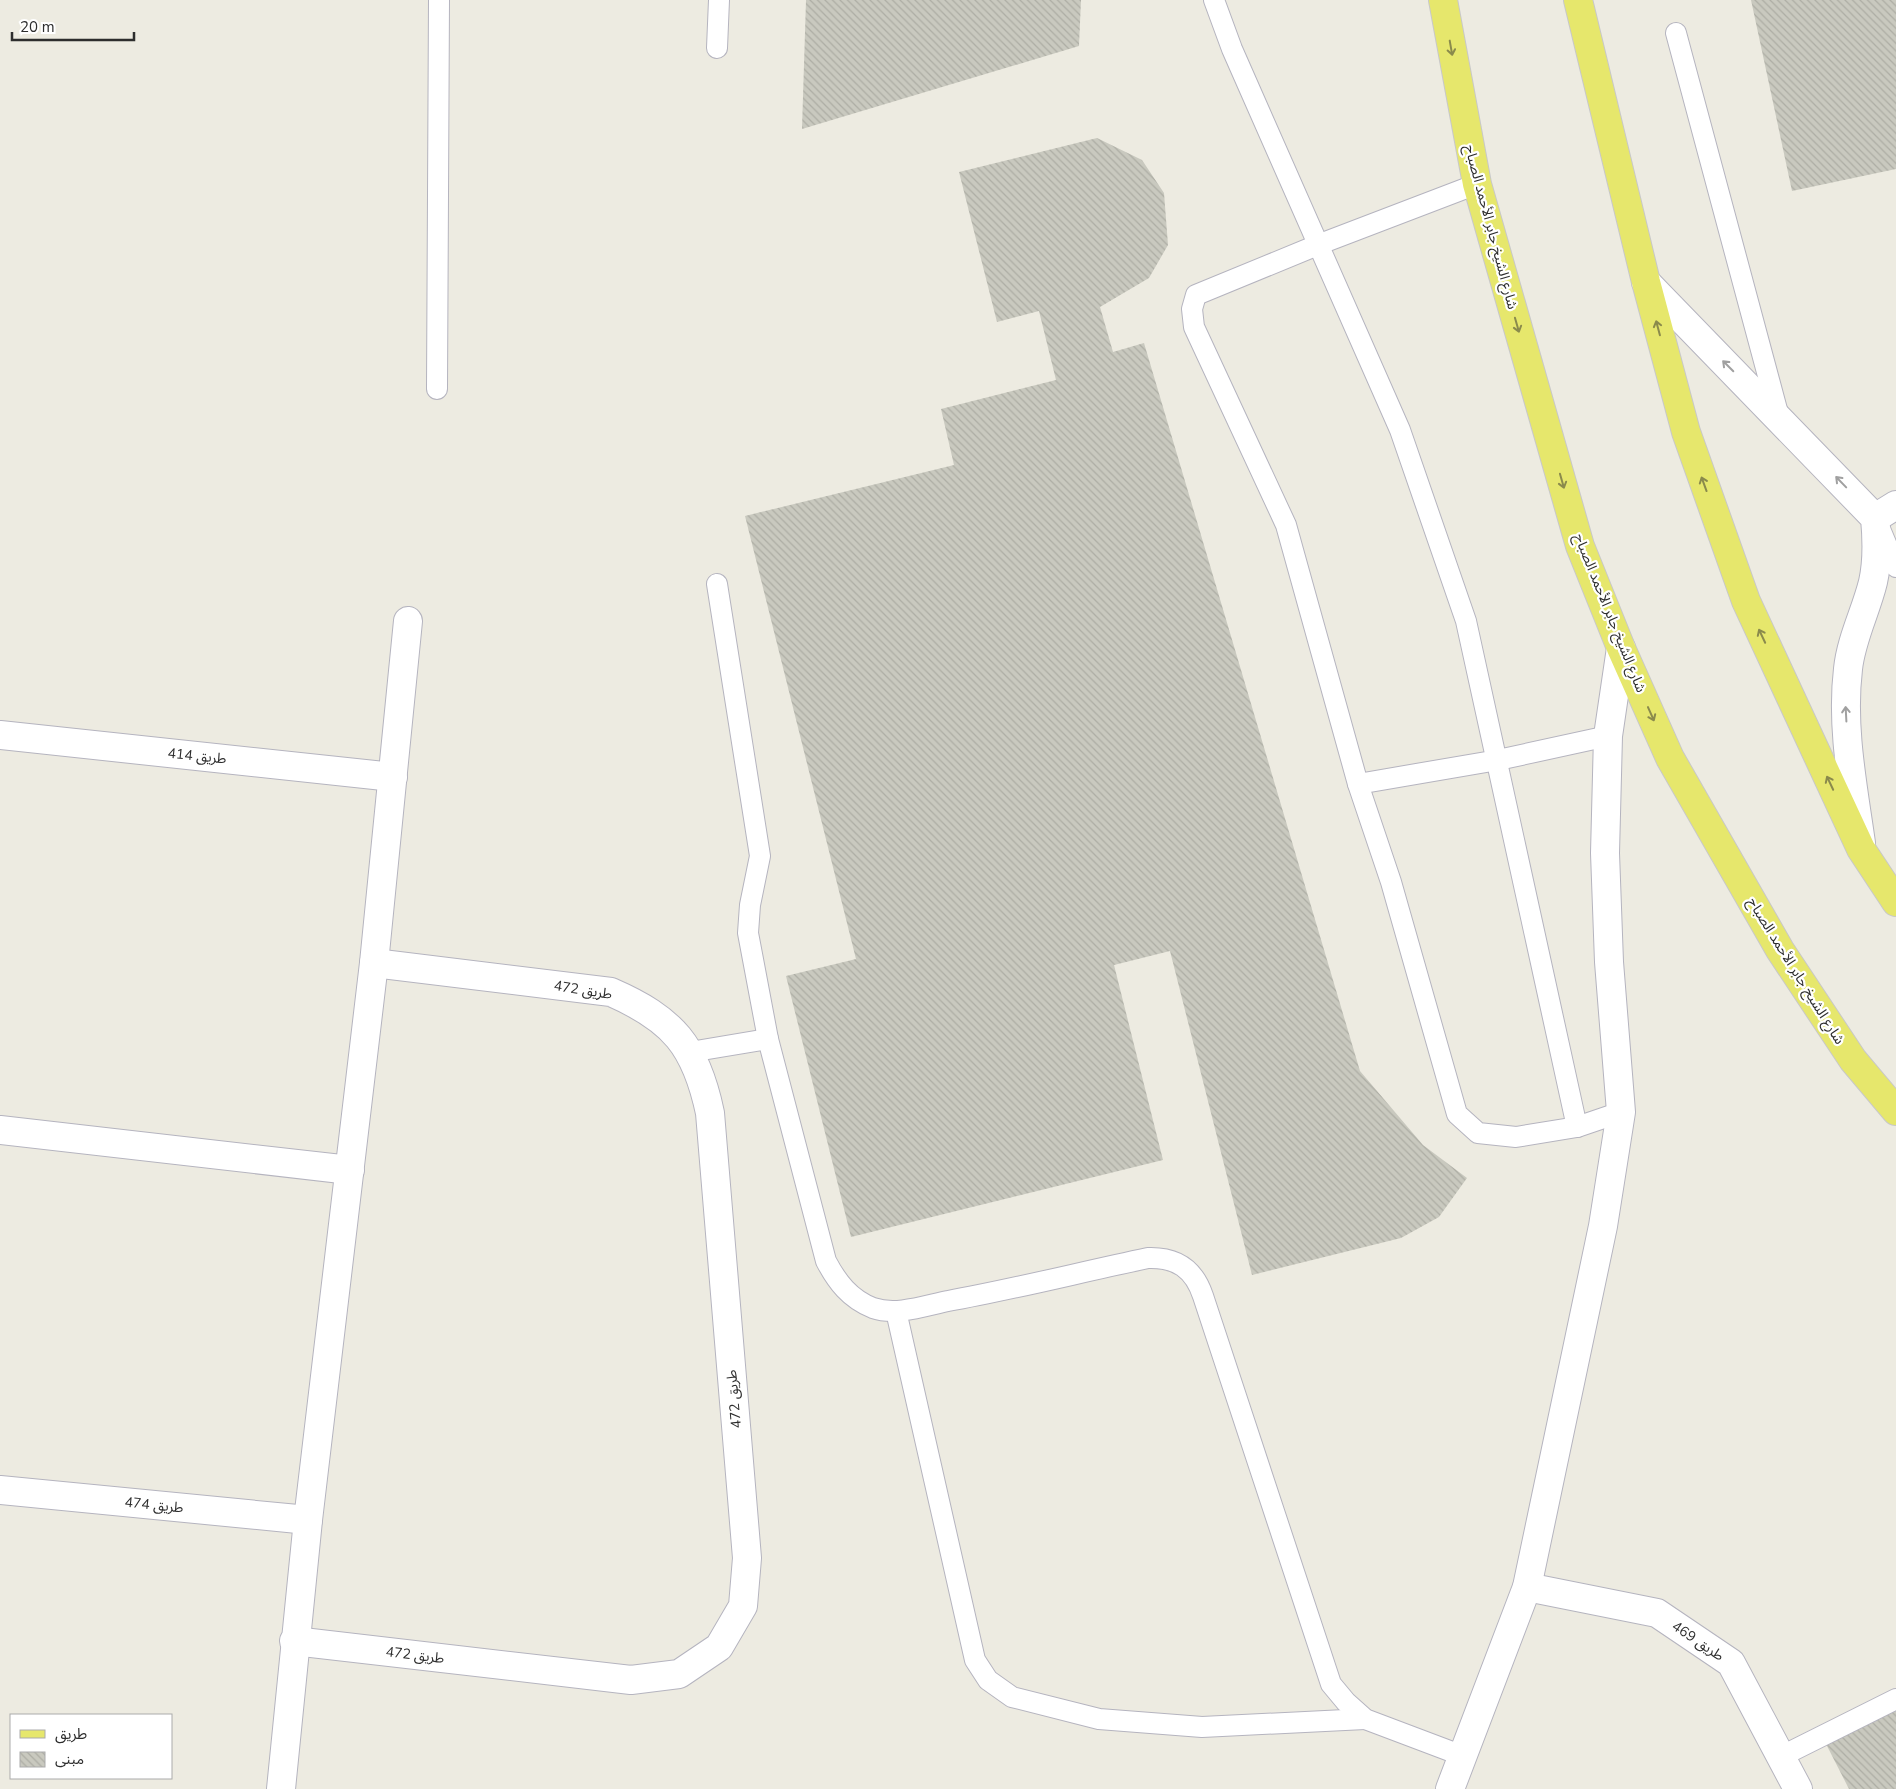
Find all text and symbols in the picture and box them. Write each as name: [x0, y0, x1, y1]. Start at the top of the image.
scale bar: [12, 10, 135, 42]
text: 20 m: [20, 17, 55, 37]
one-way arrow: [1446, 40, 1456, 56]
street label: شارع الشيخ جابر الأحمد الصباح: [1459, 143, 1522, 312]
one-way arrow: [1513, 317, 1523, 333]
one-way arrow: [1653, 321, 1662, 337]
one-way arrow: [1722, 359, 1734, 372]
one-way arrow: [1557, 473, 1567, 489]
one-way arrow: [1835, 476, 1847, 489]
one-way arrow: [1699, 477, 1708, 492]
street label: شارع الشيخ جابر الأحمد الصباح: [1568, 531, 1651, 696]
one-way arrow: [1757, 629, 1766, 644]
one-way arrow: [1647, 706, 1656, 721]
one-way arrow: [1841, 706, 1850, 722]
street label: طريق 414: [167, 743, 227, 769]
one-way arrow: [1825, 776, 1835, 791]
street label: شارع الشيخ جابر الأحمد الصباح: [1742, 894, 1849, 1049]
street label: طريق 472: [552, 976, 614, 1004]
street label: طريق 472: [722, 1369, 746, 1429]
street label: طريق 474: [124, 1492, 184, 1518]
street label: طريق 469: [1668, 1617, 1728, 1665]
street label: طريق 472: [385, 1642, 445, 1668]
legend: [10, 1714, 172, 1779]
text: طريق: [55, 1724, 87, 1744]
text: مبنى: [55, 1749, 84, 1769]

